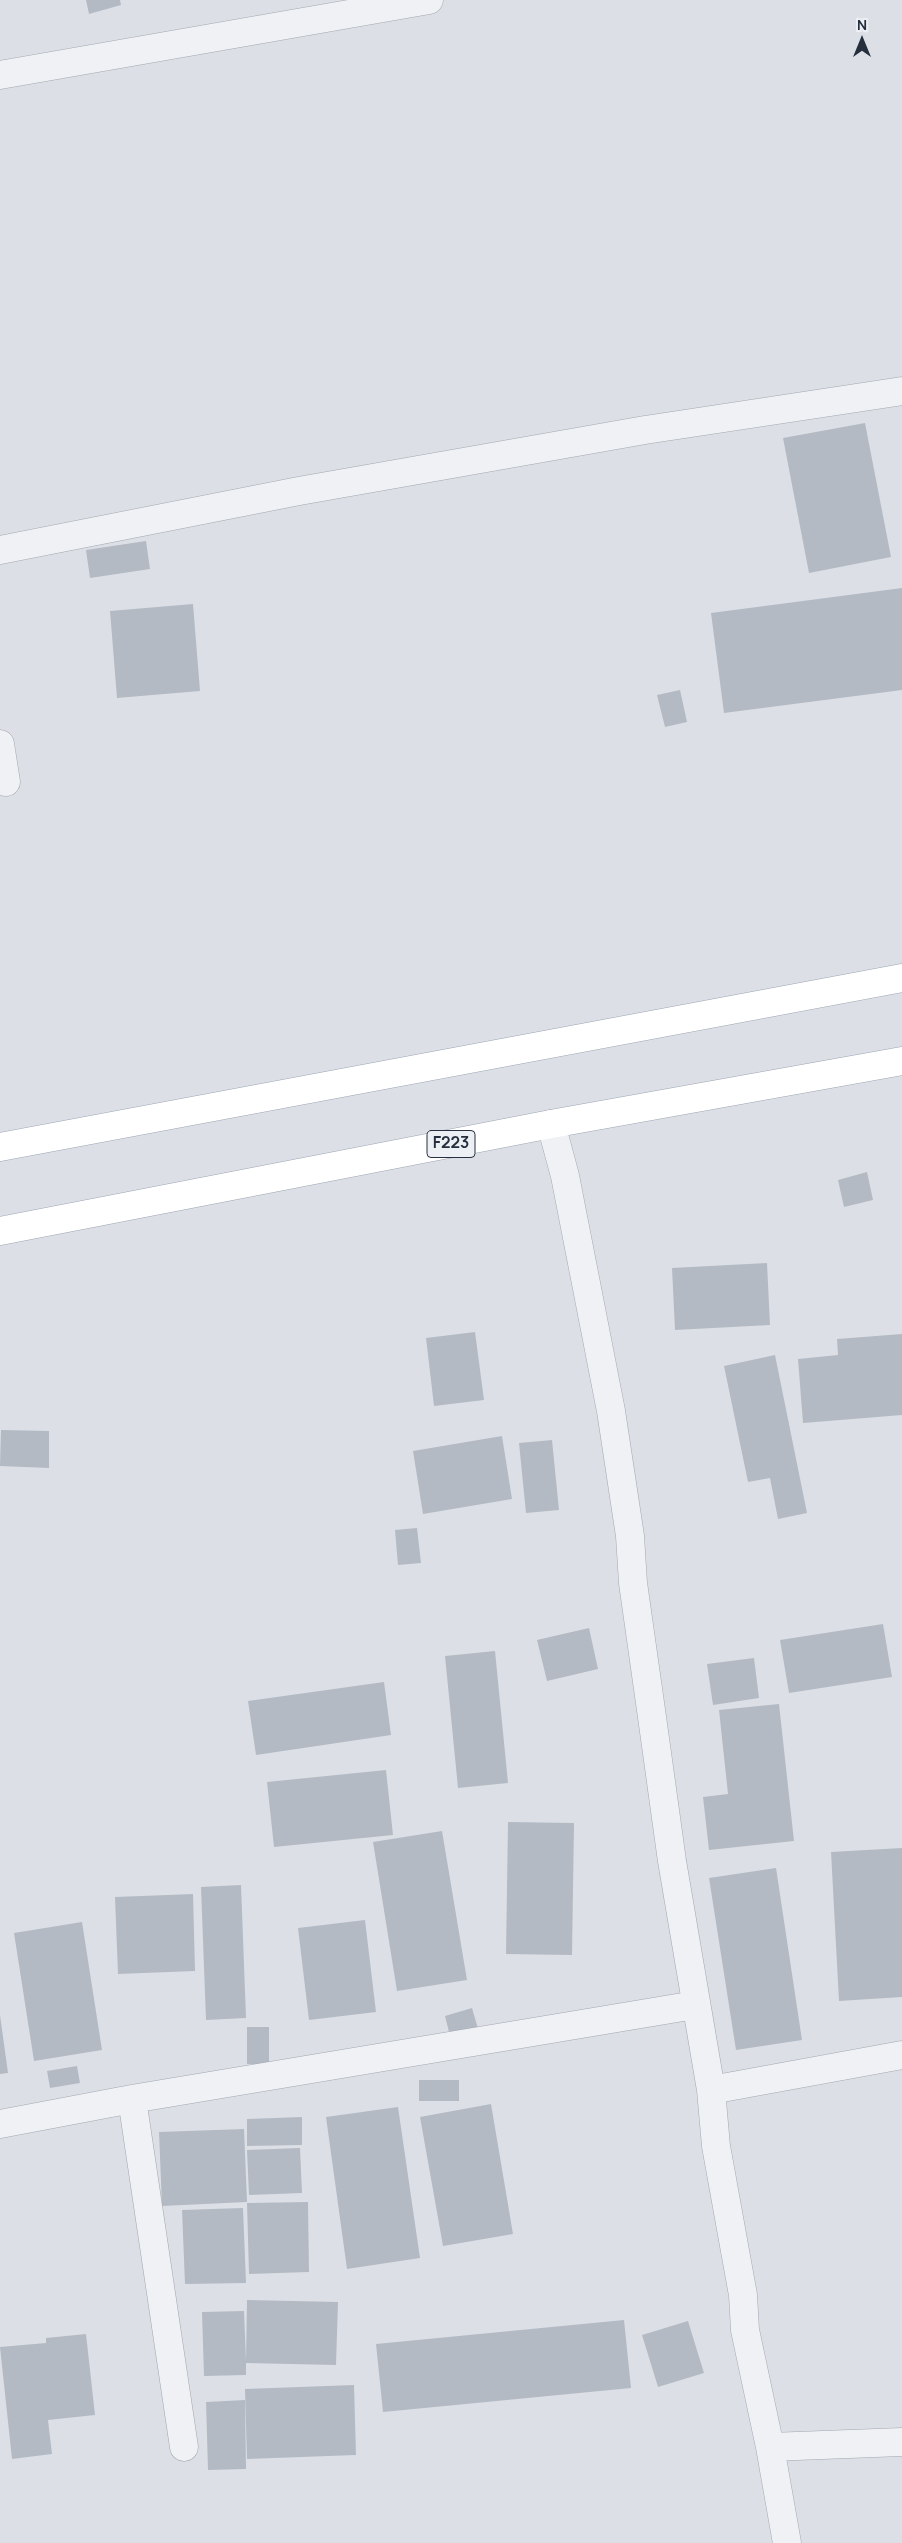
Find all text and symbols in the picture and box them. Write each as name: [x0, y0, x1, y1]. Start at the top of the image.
north arrow: [837, 15, 887, 65]
text: N: [857, 15, 867, 34]
road number: F223: [427, 1130, 475, 1158]

